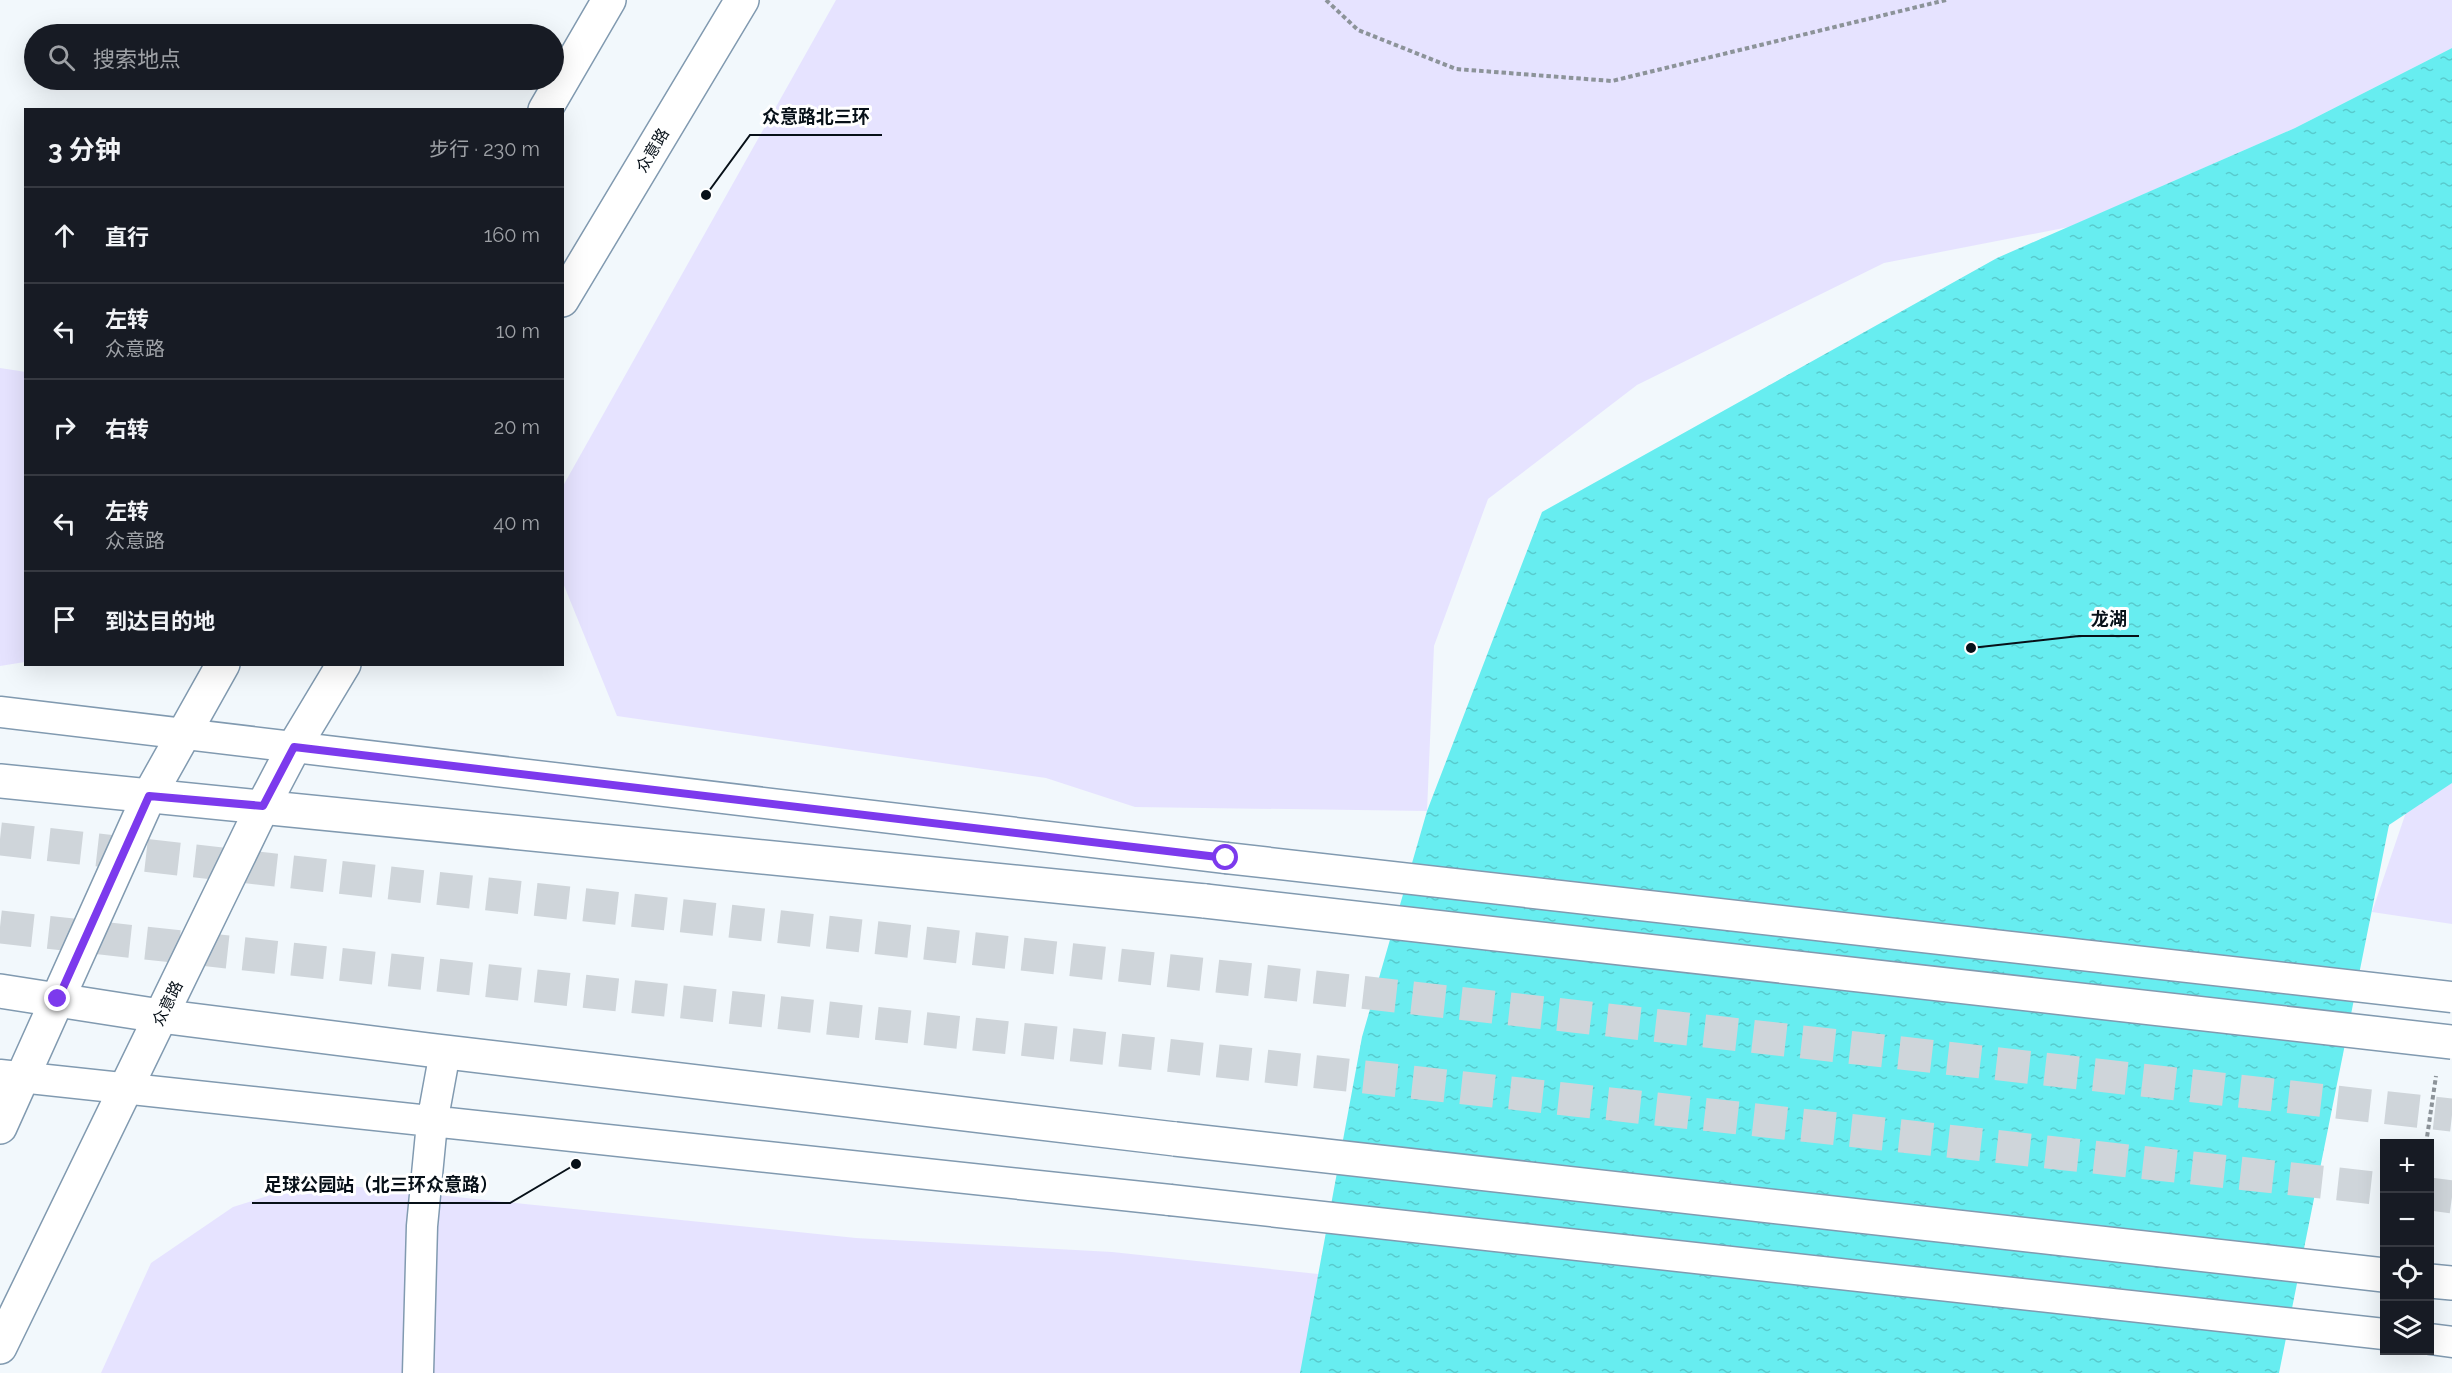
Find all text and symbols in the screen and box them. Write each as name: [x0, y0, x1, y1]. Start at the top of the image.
search box: [24, 24, 564, 90]
icon: search: [45, 41, 78, 74]
text: 搜索地点: [93, 46, 181, 72]
callout: 众意路北三环: [750, 99, 882, 135]
text: 众意路北三环: [762, 106, 870, 127]
street label: 众意路: [632, 125, 673, 176]
text: 3 分钟: [48, 135, 121, 165]
text: 步行 · 230 m: [429, 137, 540, 161]
icon: ahead: [48, 219, 81, 252]
text: 160 m: [484, 223, 540, 247]
text: 直行: [105, 224, 149, 250]
text: 左转: [105, 306, 149, 332]
icon: left: [48, 315, 81, 348]
text: 10 m: [496, 319, 540, 343]
text: 众意路: [105, 337, 165, 361]
icon: right: [48, 411, 81, 444]
text: 20 m: [494, 415, 540, 439]
text: 右转: [105, 416, 149, 442]
text: 左转: [105, 498, 149, 524]
icon: left: [48, 507, 81, 540]
text: 40 m: [493, 511, 540, 535]
text: 众意路: [105, 529, 165, 553]
callout: 龙湖: [2079, 600, 2139, 636]
icon: arrive: [48, 603, 81, 636]
text: 到达目的地: [105, 608, 215, 634]
text: 龙湖: [2091, 608, 2127, 629]
route start: [1212, 844, 1238, 870]
street label: 众意路: [148, 977, 187, 1029]
route end: [44, 985, 70, 1011]
map controls: [2380, 1139, 2434, 1355]
button: +: [2380, 1139, 2434, 1193]
callout: 足球公园站（北三环众意路）: [252, 1167, 510, 1203]
text: 足球公园站（北三环众意路）: [264, 1174, 498, 1195]
button: −: [2380, 1193, 2434, 1247]
button: locate: [2380, 1247, 2434, 1301]
button: layers: [2380, 1301, 2434, 1355]

